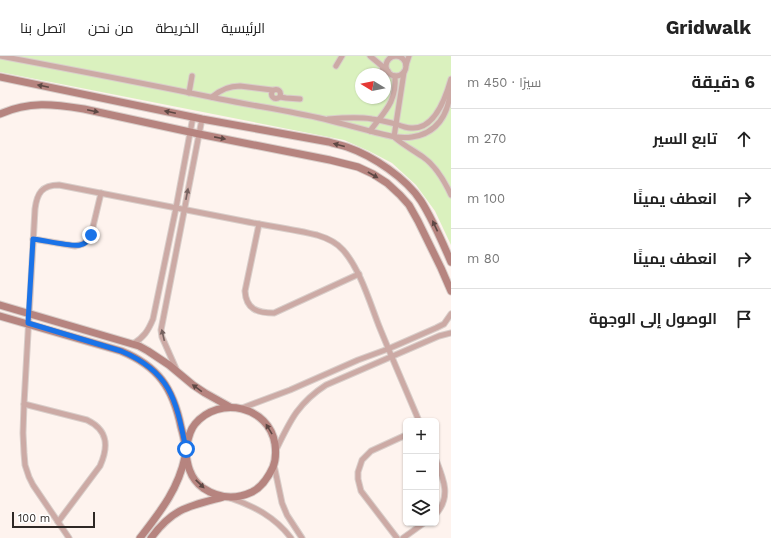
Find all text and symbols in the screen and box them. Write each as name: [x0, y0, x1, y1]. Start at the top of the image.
text: Gridwalk: [666, 16, 751, 39]
text: اتصل بنا: [20, 20, 66, 36]
text: من نحن: [88, 20, 134, 36]
text: الخريطة: [156, 20, 199, 36]
text: الرئيسية: [221, 20, 265, 36]
north arrow: [355, 68, 391, 104]
text: 6 دقيقة: [692, 72, 755, 92]
text: سيرًا · 450 m: [467, 75, 541, 90]
one-way arrow: [37, 83, 49, 89]
one-way arrow: [87, 109, 99, 115]
one-way arrow: [164, 109, 177, 115]
icon: ahead: [733, 128, 755, 150]
text: تابع السير: [653, 130, 717, 148]
text: 270 m: [467, 131, 506, 146]
one-way arrow: [214, 136, 226, 142]
one-way arrow: [333, 142, 345, 148]
one-way arrow: [367, 171, 379, 178]
one-way arrow: [185, 188, 191, 200]
icon: right: [733, 188, 755, 210]
text: انعطف يمينًا: [633, 190, 717, 208]
text: 100 m: [467, 191, 505, 206]
one-way arrow: [432, 221, 438, 232]
route end: [82, 226, 100, 244]
icon: right: [733, 248, 755, 270]
text: انعطف يمينًا: [633, 250, 717, 268]
text: 80 m: [467, 251, 500, 266]
icon: arrive: [733, 308, 755, 330]
text: الوصول إلى الوجهة: [589, 310, 717, 328]
one-way arrow: [159, 329, 165, 341]
one-way arrow: [191, 383, 202, 392]
map controls: [403, 418, 439, 526]
button: +: [403, 418, 439, 454]
one-way arrow: [265, 423, 272, 435]
route start: [177, 440, 195, 458]
button: −: [403, 454, 439, 490]
one-way arrow: [195, 479, 205, 489]
button: layers: [403, 490, 439, 526]
scale bar: [12, 510, 95, 529]
text: 100 m: [18, 512, 50, 525]

